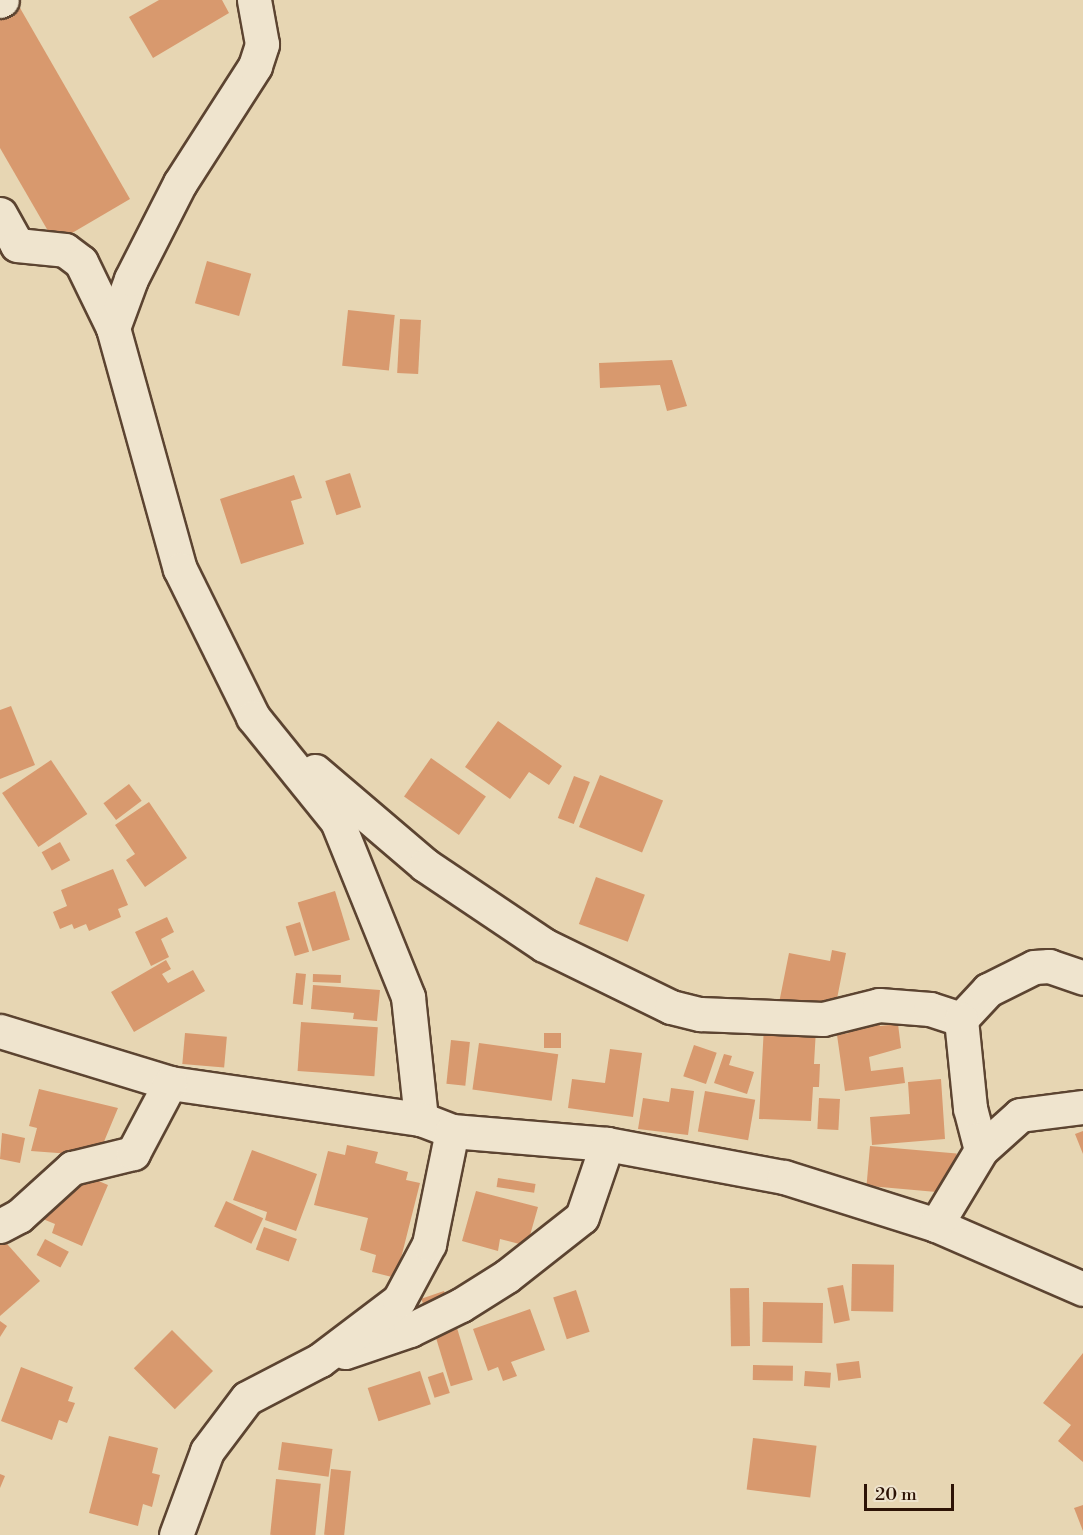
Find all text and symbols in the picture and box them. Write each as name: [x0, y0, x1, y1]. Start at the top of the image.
scale bar: [867, 1472, 957, 1510]
text: 20 m: [875, 1483, 917, 1506]

